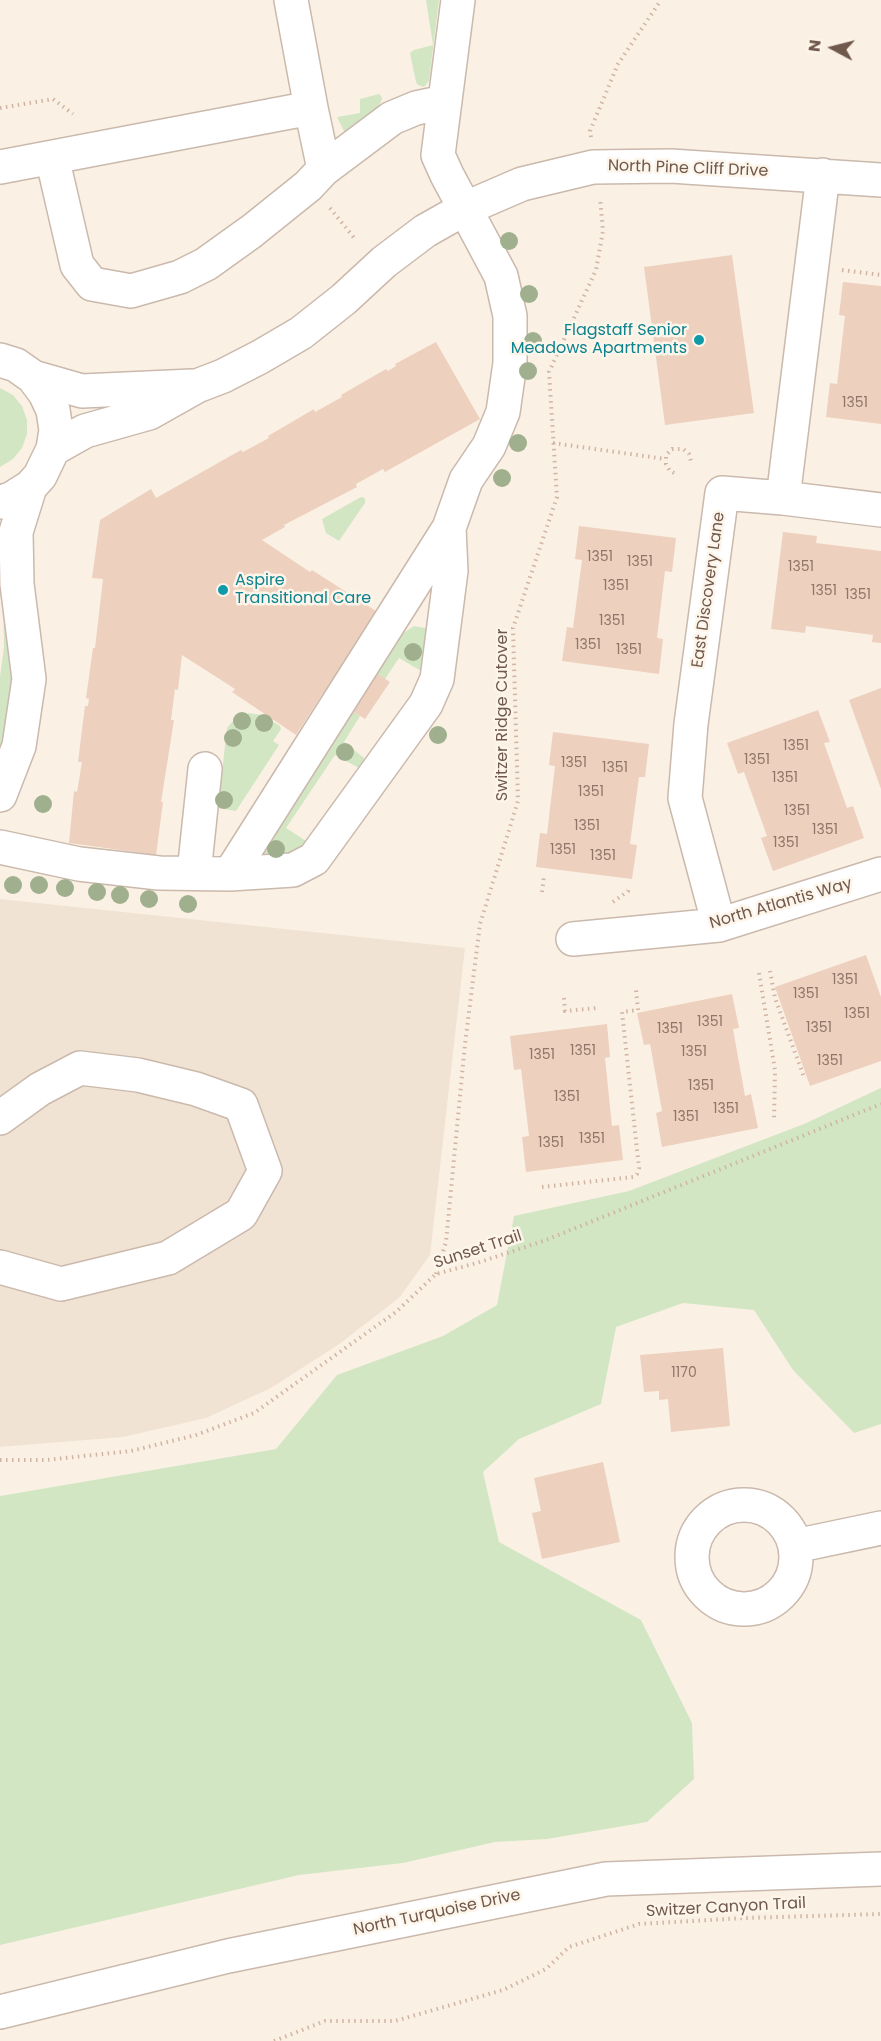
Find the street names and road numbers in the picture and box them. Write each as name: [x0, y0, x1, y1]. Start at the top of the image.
street label: North Pine Cliff Drive: [607, 157, 769, 181]
street label: East Discovery Lane: [689, 511, 729, 669]
street label: Switzer Ridge Cutover: [493, 629, 513, 801]
street label: North Atlantis Way: [708, 874, 854, 934]
street label: Sunset Trail: [431, 1227, 525, 1273]
street label: North Turquoise Drive: [352, 1886, 522, 1940]
street label: Switzer Canyon Trail: [646, 1894, 806, 1922]

